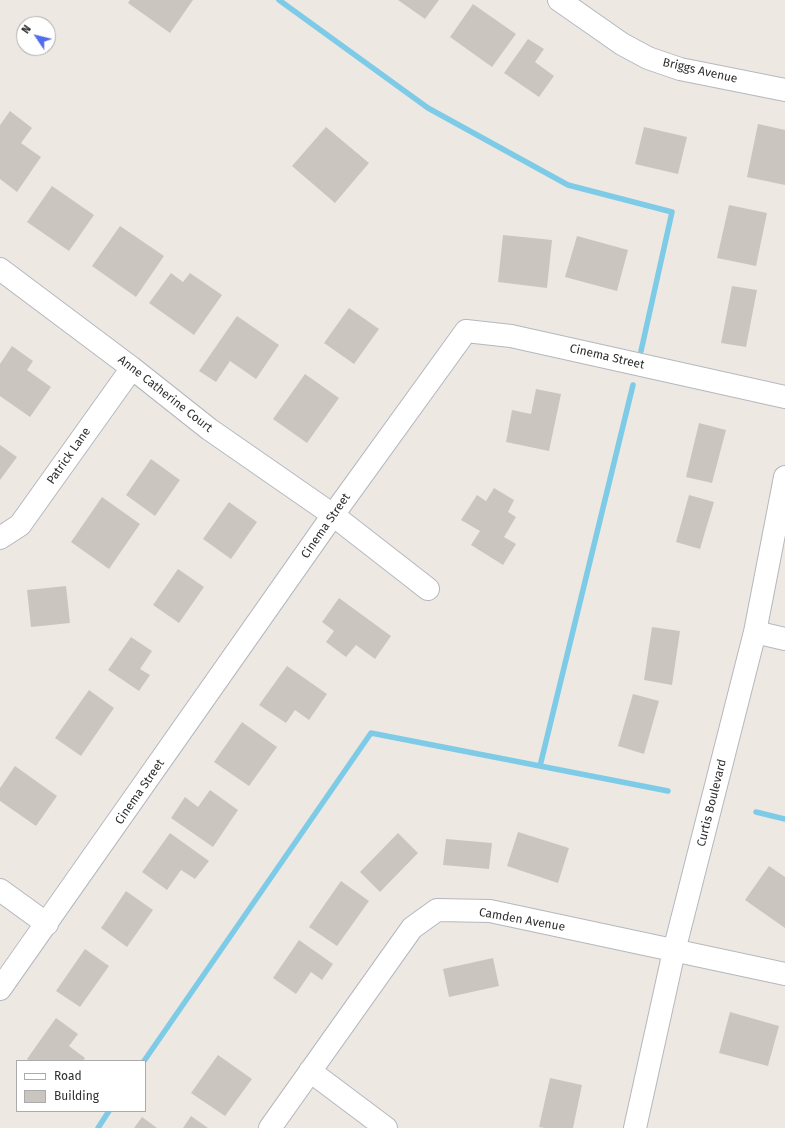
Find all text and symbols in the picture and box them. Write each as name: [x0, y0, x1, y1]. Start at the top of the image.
north arrow: [16, 16, 56, 56]
text: N: [19, 23, 34, 36]
street label: Briggs Avenue: [661, 55, 739, 87]
street label: Cinema Street: [568, 341, 646, 373]
street label: Anne Catherine Court: [115, 353, 215, 435]
street label: Patrick Lane: [44, 425, 94, 487]
street label: Cinema Street: [298, 491, 354, 561]
street label: Cinema Street: [112, 757, 168, 827]
street label: Curtis Boulevard: [694, 758, 730, 848]
street label: Camden Avenue: [478, 905, 566, 935]
legend: [16, 1060, 146, 1112]
text: Road: [54, 1069, 82, 1083]
text: Building: [54, 1089, 99, 1103]

